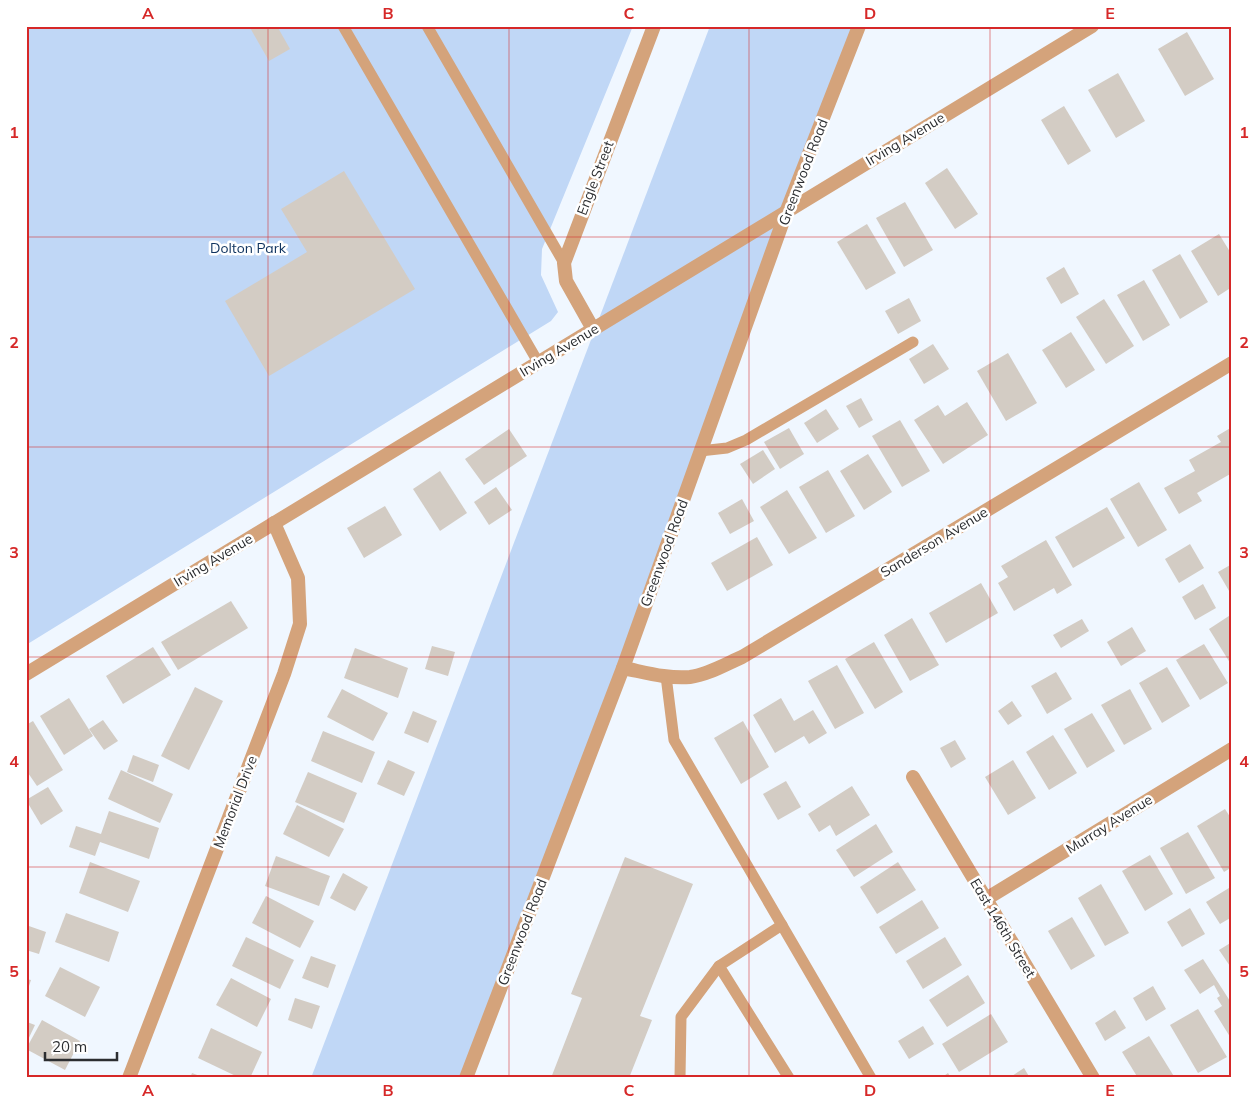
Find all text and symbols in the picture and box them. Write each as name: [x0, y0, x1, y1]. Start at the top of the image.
text: A: [142, 3, 154, 23]
text: B: [382, 3, 394, 23]
text: C: [624, 3, 635, 23]
text: D: [864, 3, 876, 23]
text: E: [1105, 3, 1115, 23]
street label: Irving Avenue: [862, 108, 948, 170]
street label: Greenwood Road: [774, 116, 832, 228]
text: 1: [9, 122, 19, 142]
text: 1: [1239, 122, 1249, 142]
street label: Engle Street: [573, 138, 617, 218]
park label: Dolton Park: [210, 239, 287, 257]
street label: Irving Avenue: [516, 319, 602, 381]
text: 2: [9, 332, 19, 352]
text: 2: [1239, 332, 1249, 352]
street label: Greenwood Road: [636, 497, 692, 609]
street label: Sanderson Avenue: [877, 503, 991, 581]
street label: Irving Avenue: [170, 529, 256, 591]
text: 3: [9, 542, 19, 562]
text: 3: [1239, 542, 1249, 562]
text: 4: [9, 751, 19, 771]
text: 4: [1239, 751, 1249, 771]
street label: Memorial Drive: [209, 753, 261, 851]
street label: Murray Avenue: [1063, 790, 1155, 858]
street label: East 146th Street: [966, 875, 1040, 981]
street label: Greenwood Road: [493, 876, 551, 988]
text: 5: [9, 961, 19, 981]
text: 5: [1239, 961, 1249, 981]
scale bar: [45, 1029, 118, 1061]
text: 20 m: [52, 1037, 87, 1056]
text: A: [142, 1080, 154, 1100]
text: B: [382, 1080, 394, 1100]
text: C: [624, 1080, 635, 1100]
text: D: [864, 1080, 876, 1100]
text: E: [1105, 1080, 1115, 1100]

